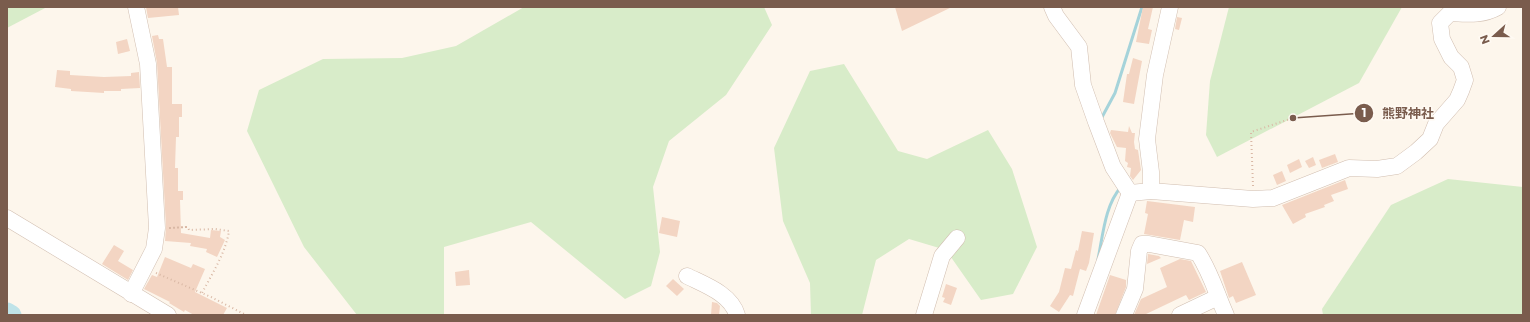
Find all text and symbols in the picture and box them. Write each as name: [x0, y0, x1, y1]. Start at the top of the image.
north arrow: [1474, 16, 1514, 56]
text: N: [1477, 33, 1493, 46]
callout: 熊野神社: [1354, 101, 1442, 126]
text: 1: [1362, 105, 1366, 120]
text: 熊野神社: [1382, 105, 1434, 121]

